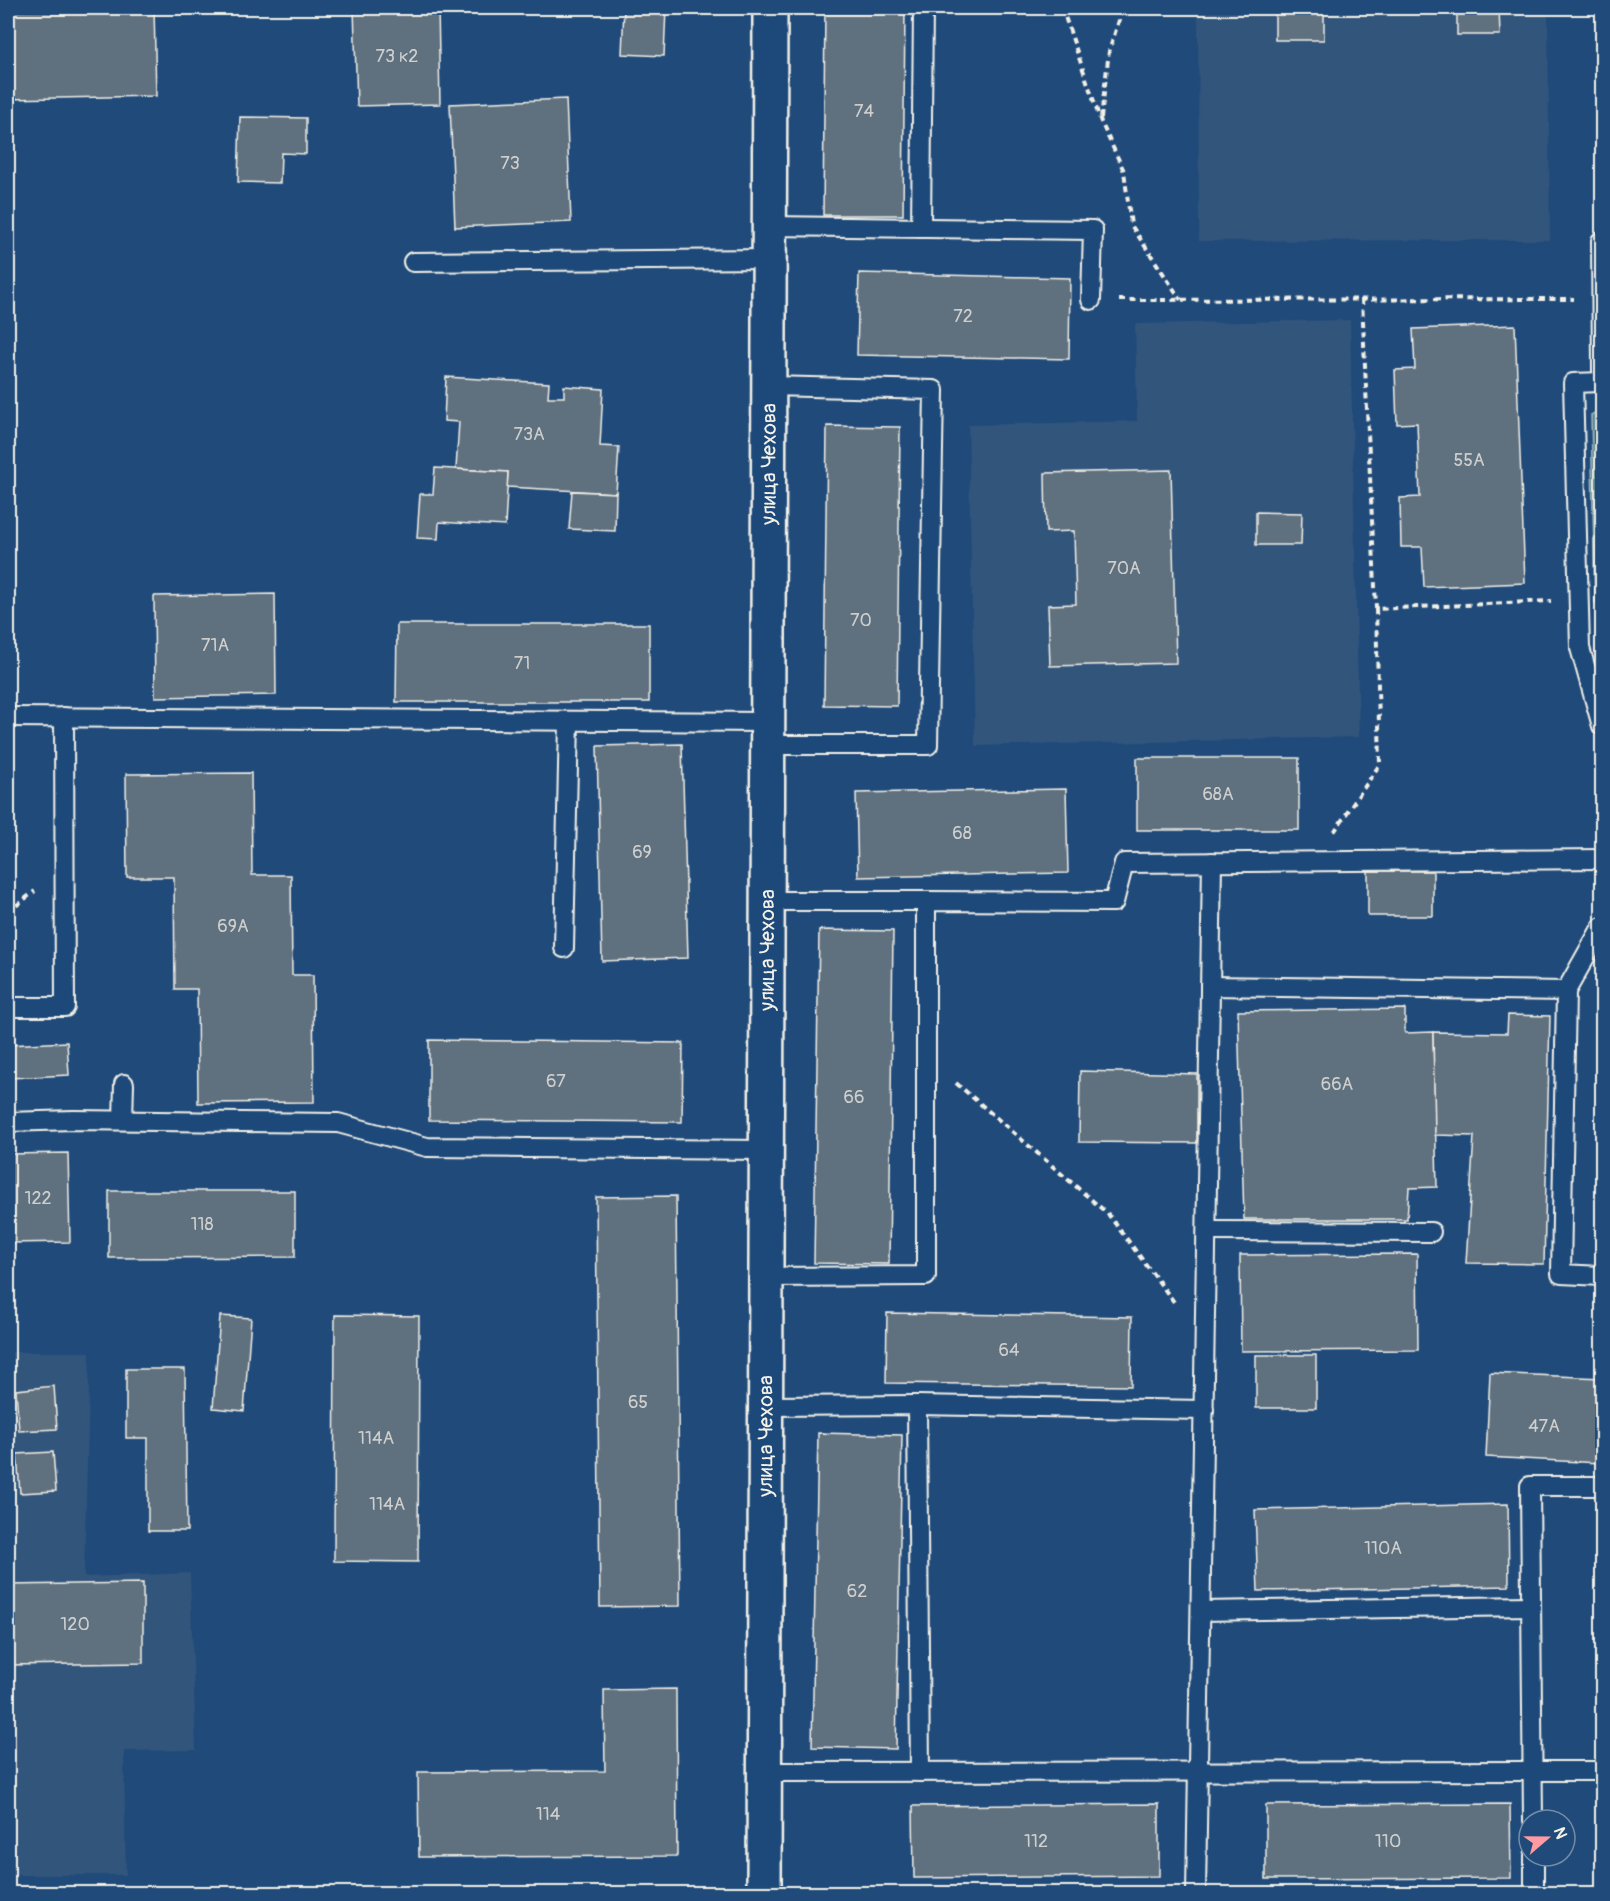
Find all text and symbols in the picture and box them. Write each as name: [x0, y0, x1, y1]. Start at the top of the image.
house number: 73 к2: [376, 45, 418, 68]
house number: 74: [854, 100, 875, 123]
house number: 73: [500, 152, 520, 175]
house number: 72: [953, 305, 973, 328]
street label: улица Чехова: [755, 403, 783, 526]
house number: 73А: [513, 423, 545, 446]
house number: 55А: [1453, 449, 1485, 472]
house number: 70А: [1107, 557, 1141, 580]
house number: 70: [850, 609, 872, 632]
house number: 71А: [201, 634, 229, 657]
house number: 71: [514, 652, 530, 675]
house number: 68А: [1202, 783, 1234, 806]
house number: 68: [952, 822, 972, 845]
house number: 69: [632, 841, 652, 864]
street label: улица Чехова: [754, 889, 781, 1012]
house number: 69А: [217, 915, 249, 938]
house number: 67: [546, 1070, 566, 1093]
house number: 66А: [1321, 1073, 1354, 1096]
house number: 66: [844, 1086, 864, 1109]
house number: 122: [24, 1187, 52, 1210]
house number: 118: [190, 1213, 214, 1236]
house number: 64: [999, 1339, 1020, 1362]
street label: улица Чехова: [752, 1375, 780, 1498]
house number: 65: [628, 1391, 648, 1414]
house number: 47А: [1528, 1415, 1560, 1438]
house number: 114А: [358, 1427, 394, 1450]
house number: 114А: [369, 1493, 405, 1516]
house number: 110А: [1364, 1537, 1402, 1560]
house number: 62: [847, 1580, 867, 1603]
house number: 120: [60, 1613, 90, 1636]
house number: 114: [536, 1803, 561, 1826]
north arrow: [1517, 1808, 1577, 1868]
text: N: [1549, 1825, 1571, 1842]
house number: 112: [1024, 1830, 1048, 1853]
house number: 110: [1375, 1830, 1401, 1853]

